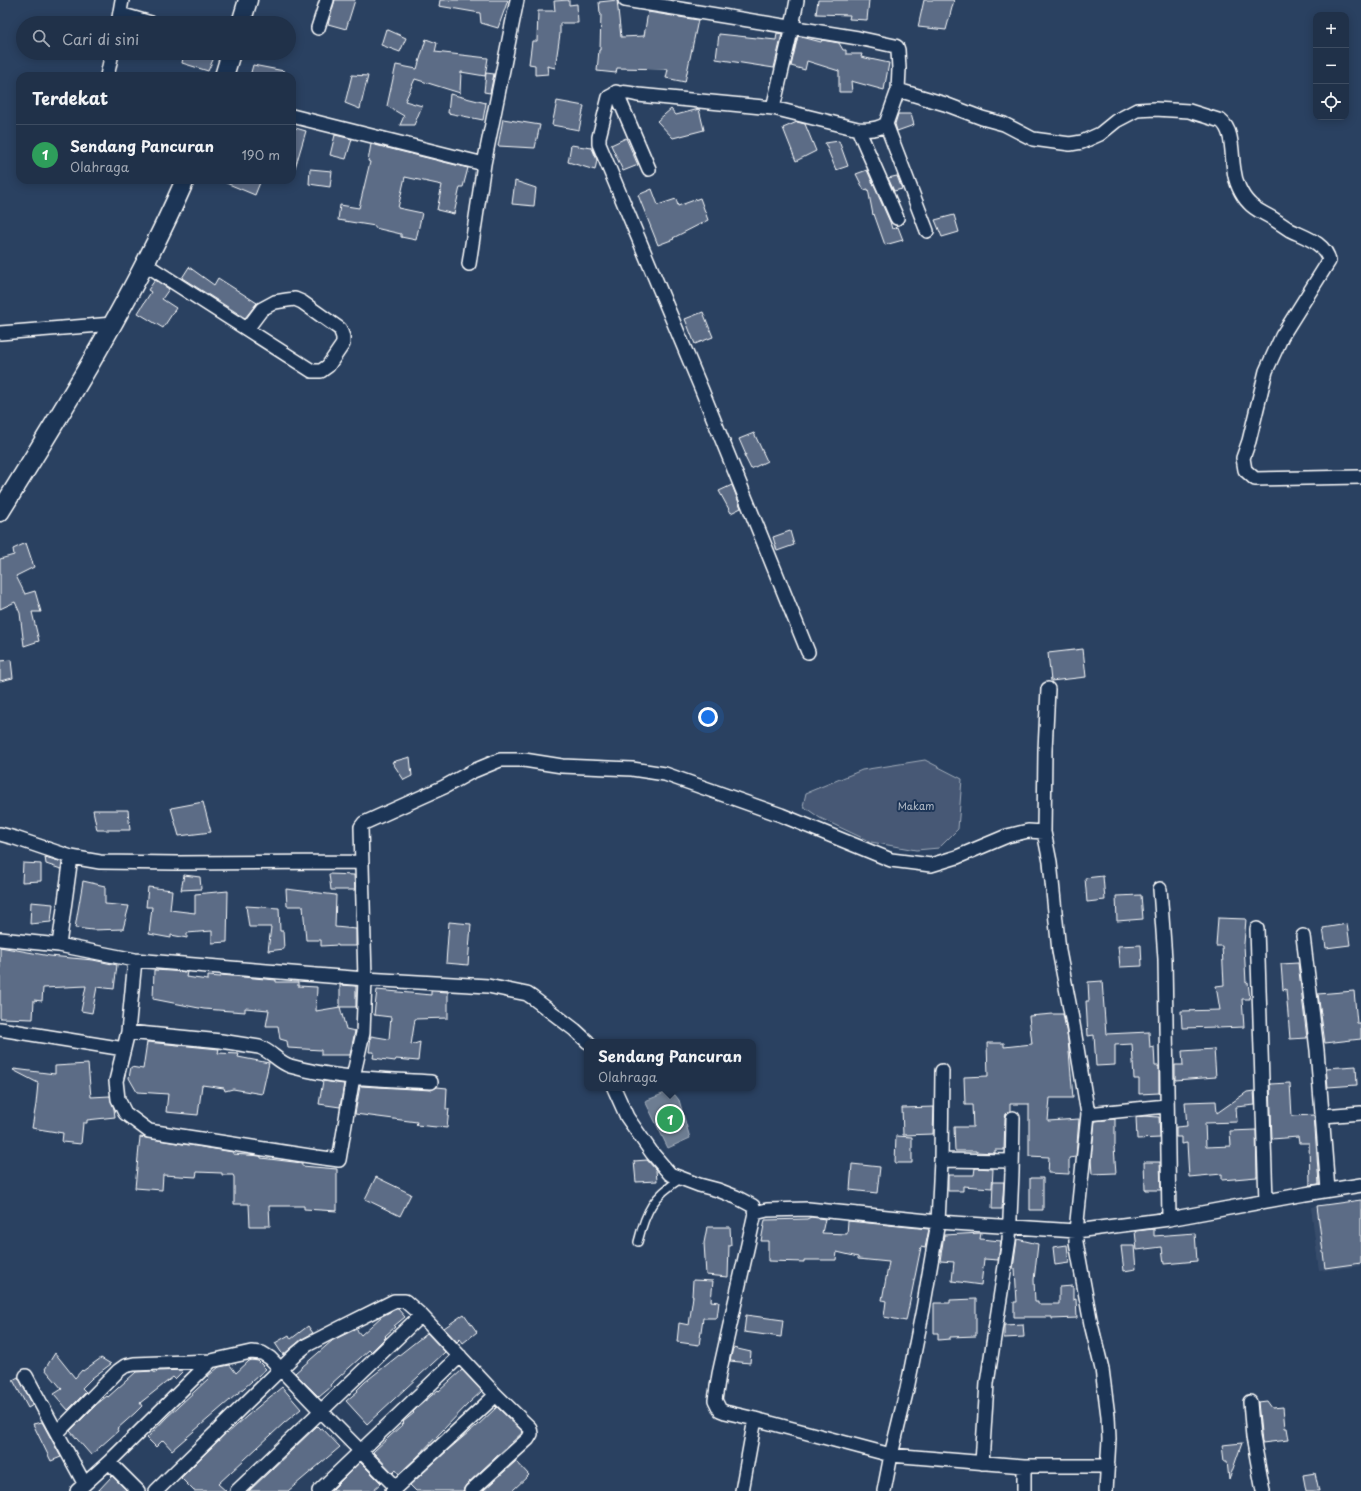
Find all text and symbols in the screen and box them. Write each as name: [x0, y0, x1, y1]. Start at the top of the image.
map controls: [1313, 12, 1349, 120]
button: +: [1313, 12, 1349, 48]
search box: [16, 16, 296, 60]
icon: search: [30, 27, 52, 49]
text: Cari di sini: [62, 27, 139, 50]
button: −: [1313, 48, 1349, 84]
button: locate: [1313, 84, 1349, 120]
text: Terdekat: [32, 85, 108, 111]
text: Sendang Pancuran: [70, 134, 214, 157]
text: 1: [42, 145, 48, 164]
text: 190 m: [241, 145, 280, 164]
text: Olahraga: [70, 157, 129, 176]
your location: [698, 707, 718, 727]
park label: Makam: [898, 798, 934, 813]
popup: [584, 1039, 756, 1091]
text: Sendang Pancuran: [598, 1044, 742, 1067]
text: Olahraga: [598, 1067, 657, 1086]
pin: 1: [657, 1104, 683, 1134]

